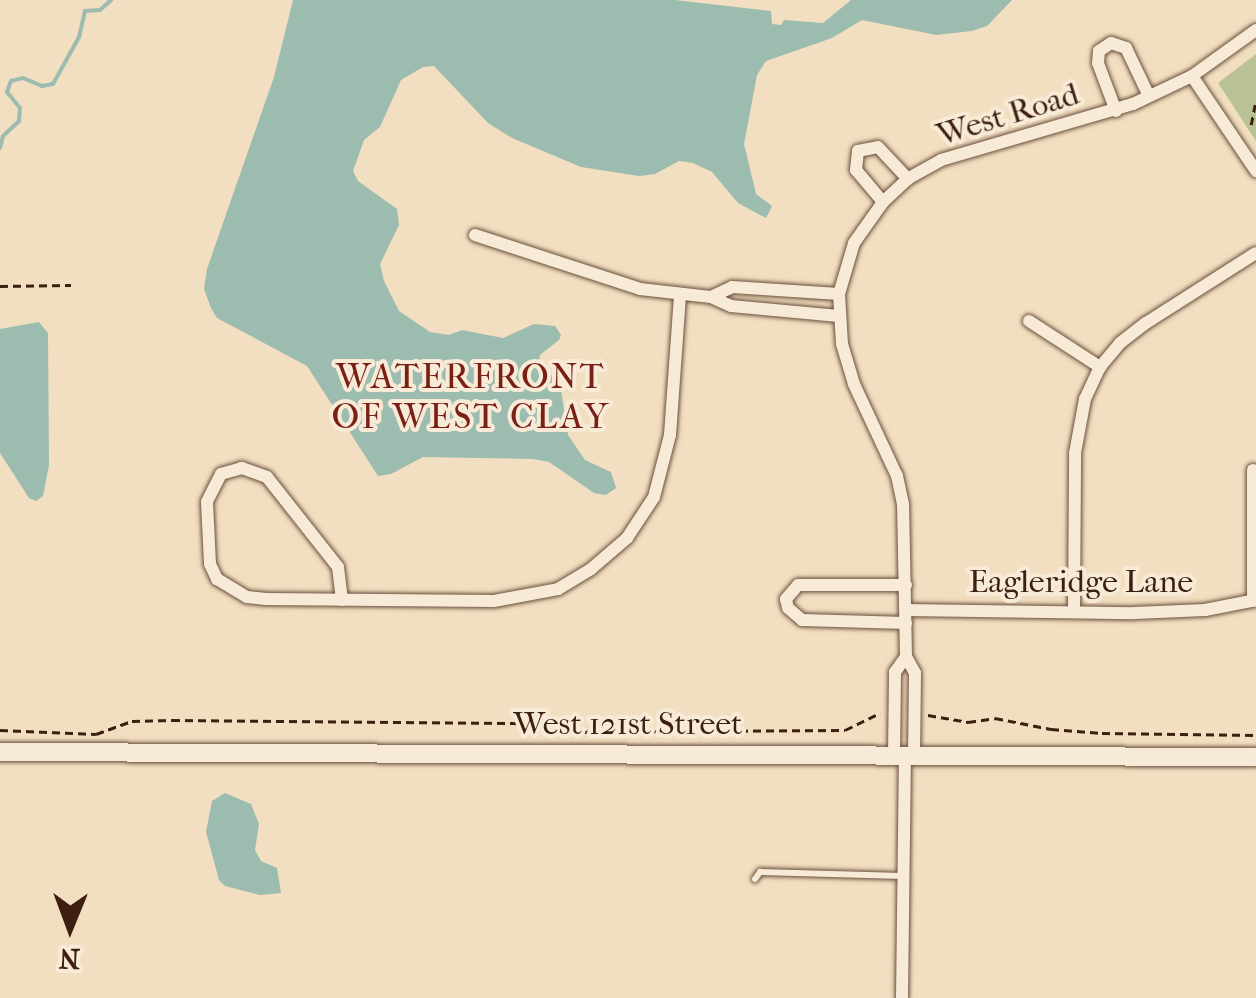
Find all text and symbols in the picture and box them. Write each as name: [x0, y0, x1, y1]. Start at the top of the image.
street label: West Road: [932, 75, 1084, 155]
district label: WATERFRONT OF WEST CLAY: [331, 356, 611, 438]
street label: Eagleridge Lane: [969, 563, 1193, 601]
street label: West 121st Street: [513, 705, 743, 743]
north arrow: [20, 878, 120, 978]
text: N: [59, 942, 80, 975]

